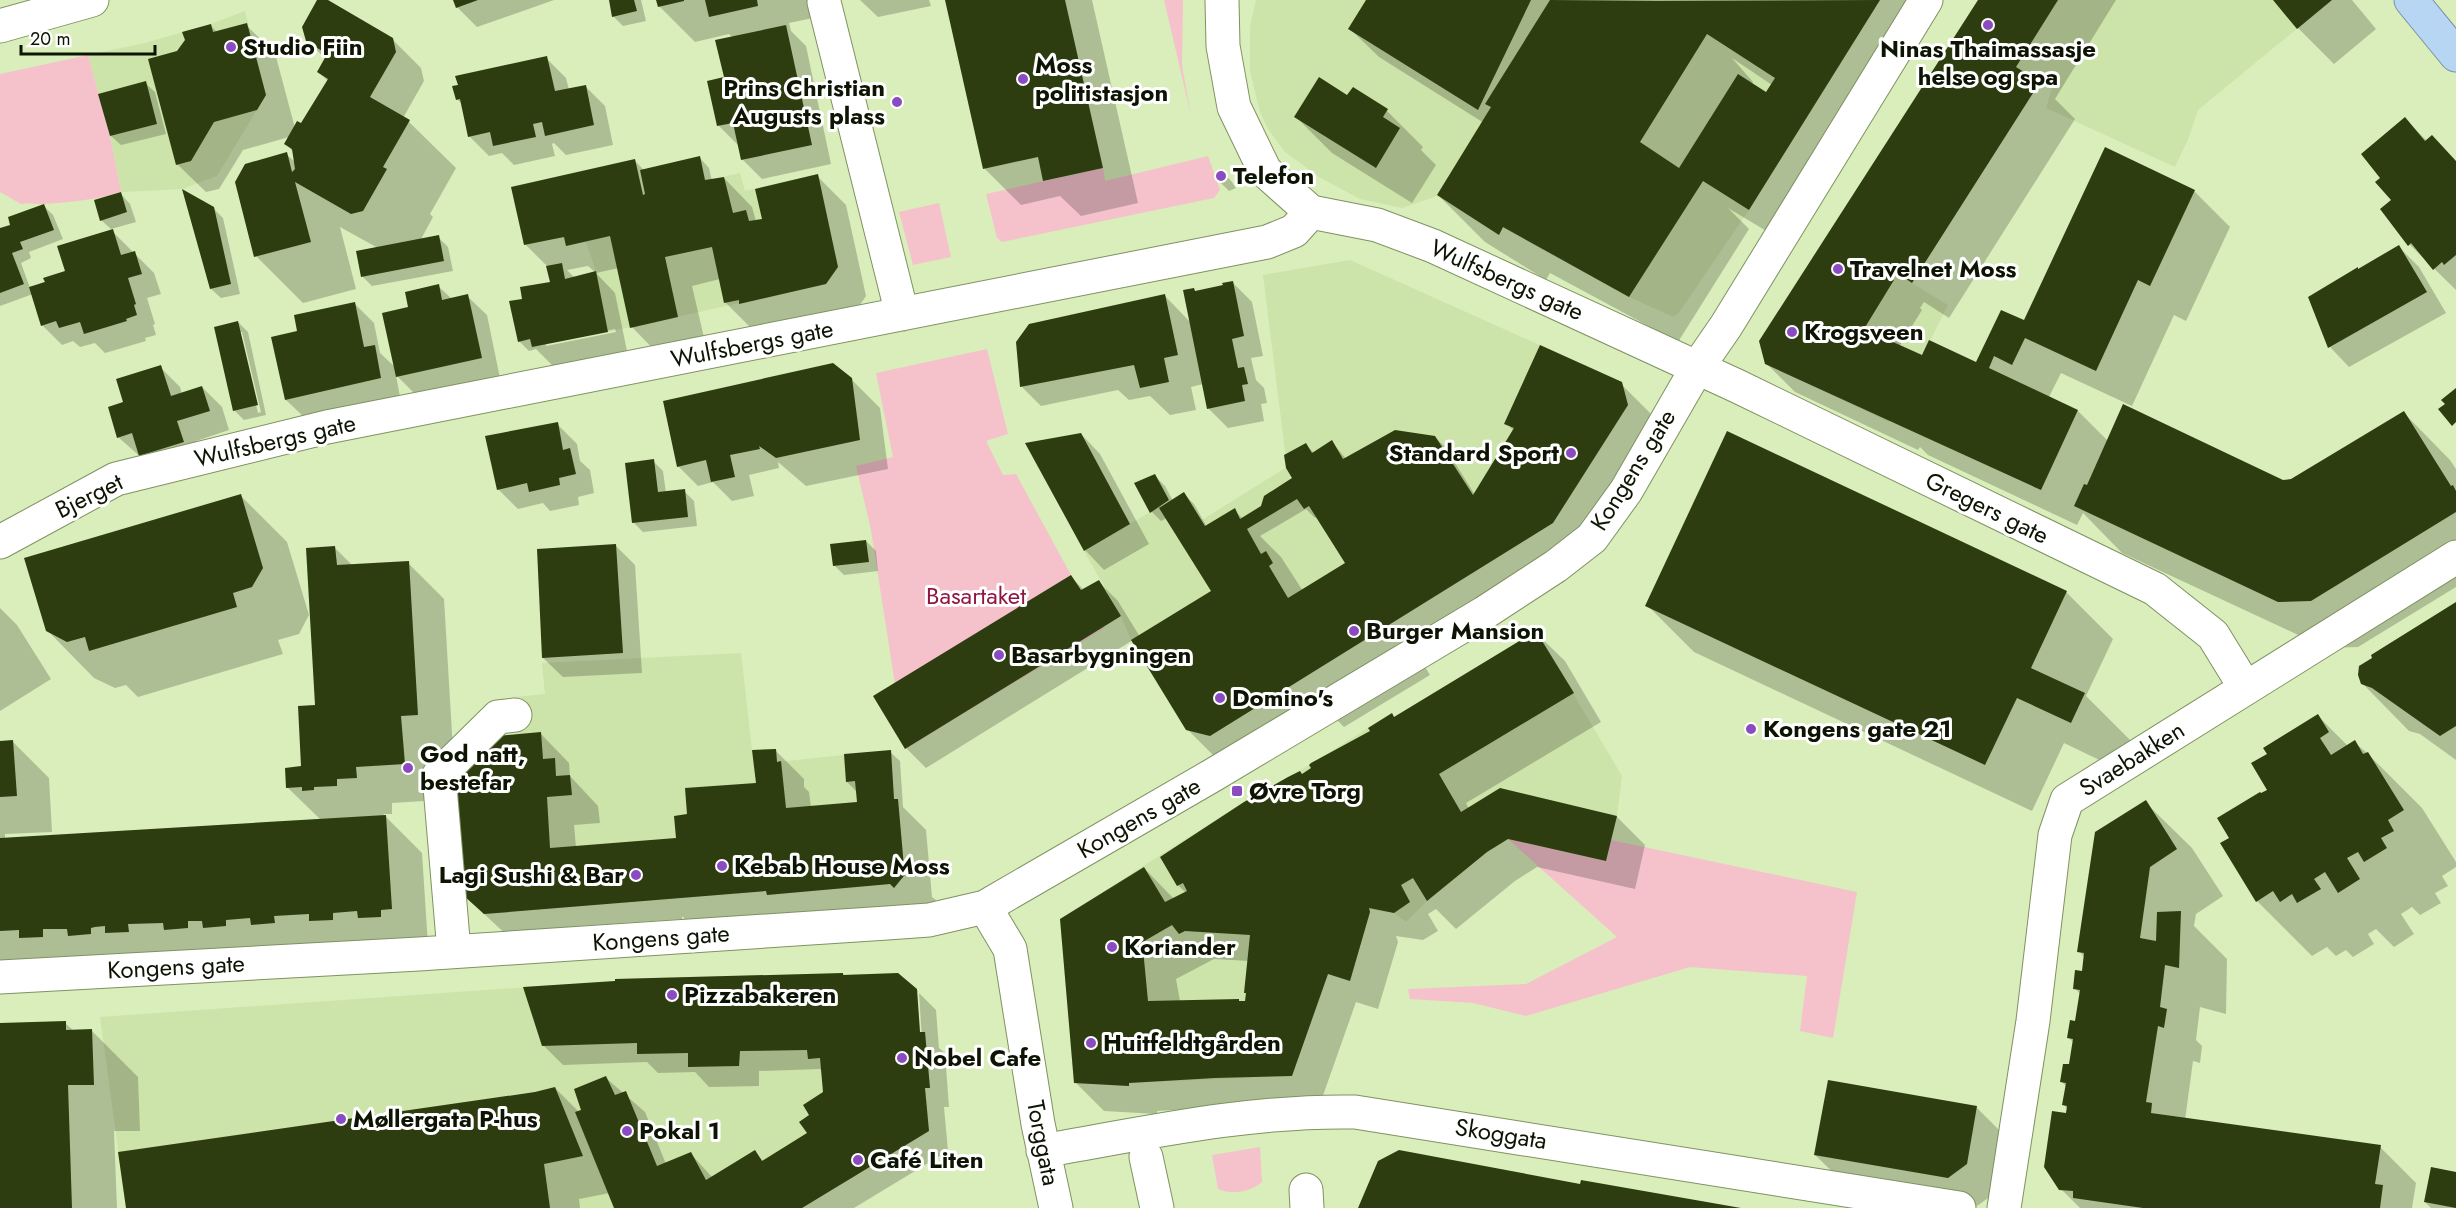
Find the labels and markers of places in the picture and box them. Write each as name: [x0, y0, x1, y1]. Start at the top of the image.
marker: Ninas Thaimassasje helse og spa: [1981, 18, 1995, 32]
place label: Studio Fiin: [243, 29, 363, 64]
place label: Ninas Thaimassasje helse og spa: [1880, 31, 2096, 94]
marker: Studio Fiin: [224, 40, 238, 54]
place label: Moss politistasjon: [1035, 47, 1168, 110]
place label: Prins Christian Augusts plass: [723, 70, 885, 133]
marker: Moss politistasjon: [1016, 72, 1030, 86]
marker: Prins Christian Augusts plass: [890, 95, 904, 109]
place label: Telefon: [1233, 158, 1314, 193]
marker: Telefon: [1214, 169, 1228, 183]
place label: Travelnet Moss: [1850, 251, 2017, 286]
marker: Travelnet Moss: [1831, 262, 1845, 276]
place label: Krogsveen: [1804, 314, 1924, 349]
marker: Krogsveen: [1785, 325, 1799, 339]
place label: Standard Sport: [1389, 435, 1559, 470]
marker: Standard Sport: [1564, 446, 1578, 460]
place label: Burger Mansion: [1366, 613, 1544, 648]
marker: Burger Mansion: [1347, 624, 1361, 638]
place label: Basarbygningen: [1011, 637, 1191, 672]
marker: Basarbygningen: [992, 648, 1006, 662]
place label: Domino's: [1232, 680, 1333, 715]
marker: Domino's: [1213, 691, 1227, 705]
place label: Kongens gate 21: [1763, 711, 1951, 746]
marker: Kongens gate 21: [1744, 722, 1758, 736]
place label: God natt, bestefar: [420, 736, 525, 799]
marker: God natt, bestefar: [401, 761, 415, 775]
place label: Øvre Torg: [1249, 773, 1361, 808]
marker: Øvre Torg: [1230, 784, 1244, 798]
place label: Kebab House Moss: [734, 848, 950, 883]
place label: Lagi Sushi & Bar: [439, 857, 624, 892]
marker: Kebab House Moss: [715, 859, 729, 873]
marker: Lagi Sushi & Bar: [629, 868, 643, 882]
place label: Koriander: [1124, 929, 1236, 964]
marker: Koriander: [1105, 940, 1119, 954]
place label: Pizzabakeren: [684, 977, 836, 1012]
marker: Pizzabakeren: [665, 988, 679, 1002]
place label: Huitfeldtgården: [1103, 1025, 1281, 1060]
marker: Huitfeldtgården: [1084, 1036, 1098, 1050]
place label: Nobel Cafe: [914, 1040, 1041, 1075]
marker: Nobel Cafe: [895, 1051, 909, 1065]
place label: Møllergata P-hus: [353, 1101, 538, 1136]
marker: Møllergata P-hus: [334, 1112, 348, 1126]
place label: Pokal 1: [639, 1113, 720, 1148]
marker: Pokal 1: [620, 1124, 634, 1138]
place label: Café Liten: [870, 1142, 983, 1177]
marker: Café Liten: [851, 1153, 865, 1167]

